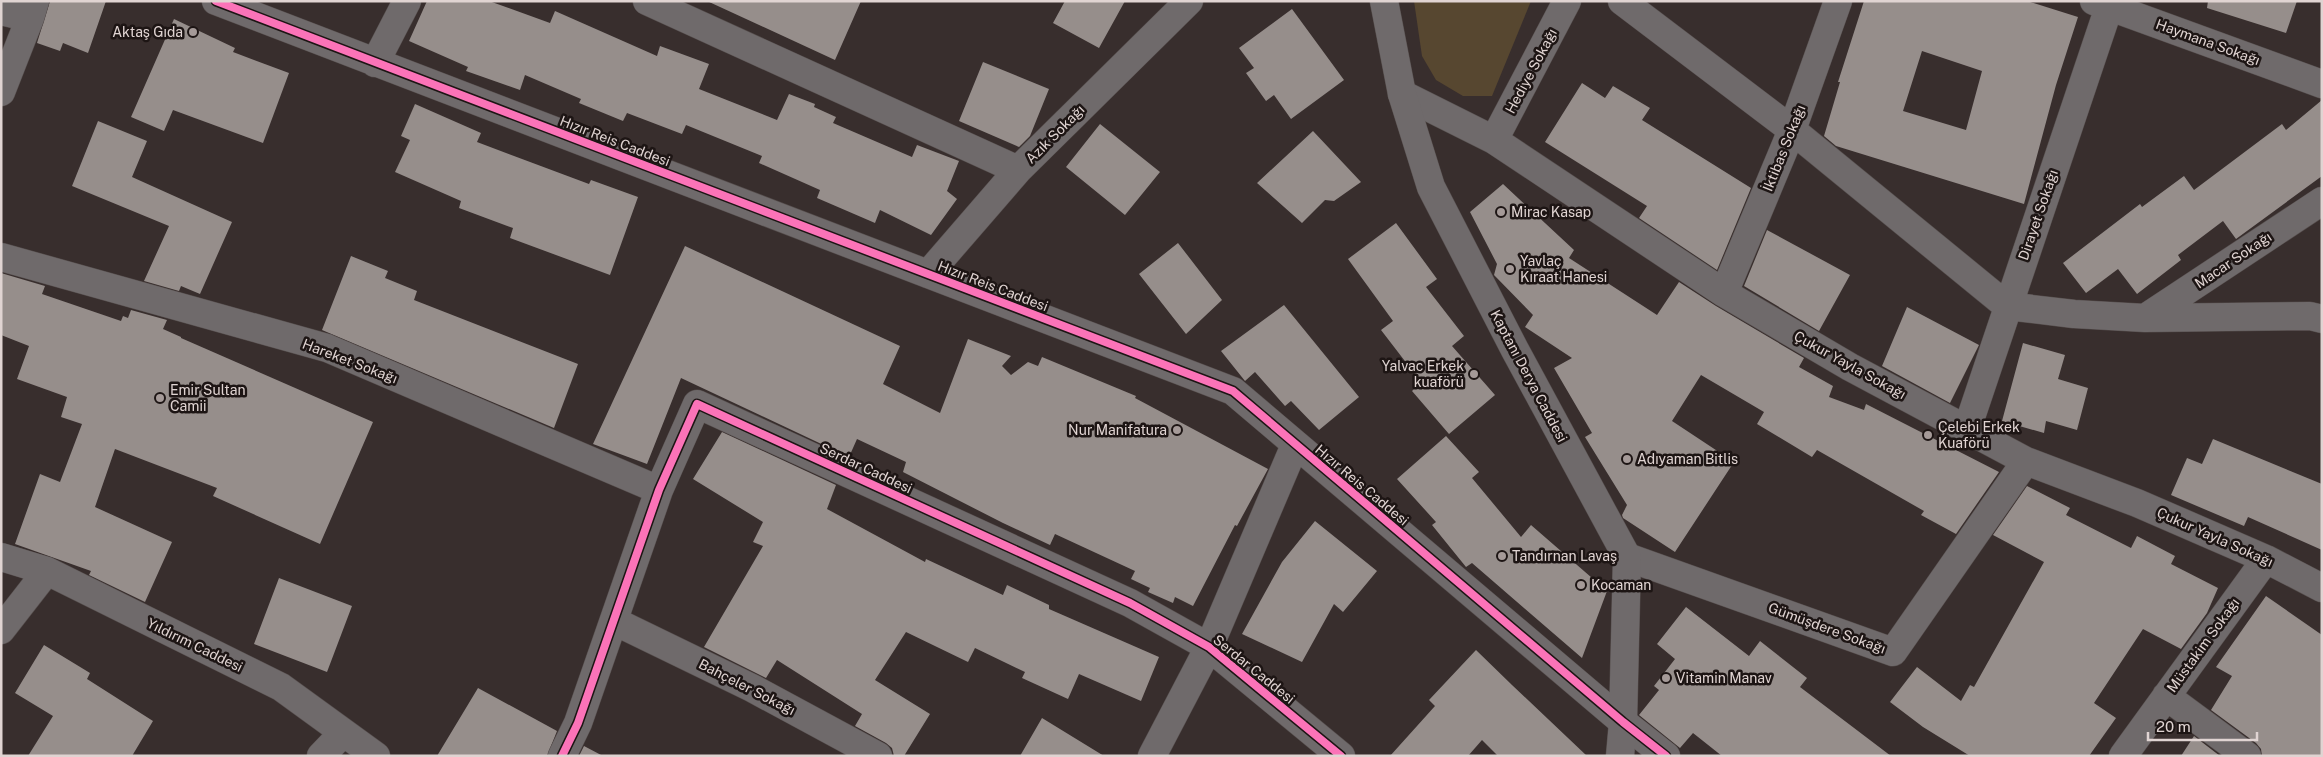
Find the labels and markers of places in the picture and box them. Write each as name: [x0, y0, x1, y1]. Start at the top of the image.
place label: Aktaş Gıda: [112, 24, 183, 40]
marker: Aktaş Gıda: [187, 26, 199, 38]
place label: Mirac Kasap: [1511, 204, 1591, 220]
marker: Mirac Kasap: [1495, 206, 1507, 218]
place label: Yavlaç Kıraat Hanesi: [1520, 253, 1607, 285]
marker: Yavlaç Kıraat Hanesi: [1504, 263, 1516, 275]
place label: Yalvac Erkek kuaförü: [1382, 358, 1464, 390]
marker: Yalvac Erkek kuaförü: [1468, 368, 1480, 380]
place label: Emir Sultan Camii: [170, 382, 246, 414]
marker: Emir Sultan Camii: [154, 392, 166, 404]
place label: Çelebi Erkek Kuaförü: [1938, 419, 2020, 451]
place label: Nur Manifatura: [1068, 422, 1167, 438]
marker: Nur Manifatura: [1171, 424, 1183, 436]
marker: Çelebi Erkek Kuaförü: [1922, 429, 1934, 441]
place label: Adıyaman Bitlis: [1637, 451, 1738, 467]
marker: Adıyaman Bitlis: [1621, 453, 1633, 465]
place label: Tandırnan Lavaş: [1512, 548, 1617, 564]
marker: Tandırnan Lavaş: [1496, 550, 1508, 562]
place label: Kocaman: [1591, 577, 1651, 593]
marker: Kocaman: [1575, 579, 1587, 591]
place label: Vitamin Manav: [1676, 670, 1772, 686]
marker: Vitamin Manav: [1660, 672, 1672, 684]

